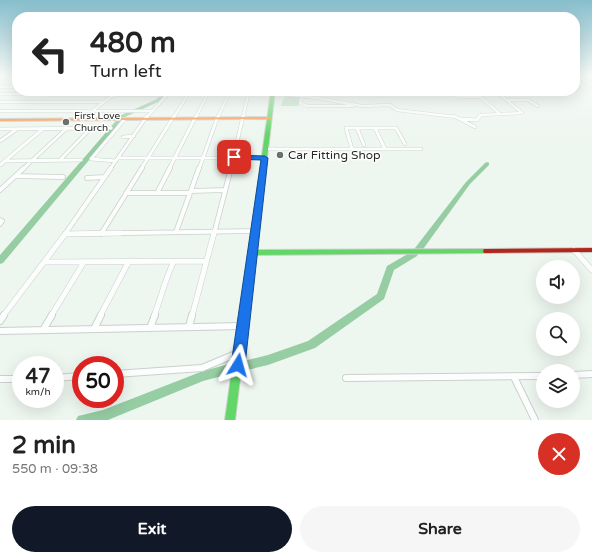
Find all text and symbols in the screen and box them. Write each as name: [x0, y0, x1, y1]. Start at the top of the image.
text: 480 m: [90, 26, 176, 60]
icon: left: [24, 28, 76, 80]
text: Turn left: [90, 60, 162, 82]
place label: First Love Church: [74, 110, 120, 134]
marker: First Love Church: [61, 117, 71, 127]
pin: [217, 140, 251, 174]
icon: arrive: [223, 146, 245, 168]
place label: Car Fitting Shop: [288, 148, 381, 162]
marker: Car Fitting Shop: [275, 150, 285, 160]
map controls: [536, 260, 580, 408]
button: sound: [536, 260, 580, 304]
button: search: [536, 312, 580, 356]
position arrow: [217, 344, 259, 386]
speed limit sign: 50: [72, 356, 124, 408]
button: layers: [536, 364, 580, 408]
text: 47: [25, 365, 51, 389]
text: km/h: [25, 386, 51, 398]
text: 2 min: [12, 431, 76, 460]
button: close: [538, 433, 580, 475]
text: 550 m · 09:38: [12, 461, 98, 477]
button: Exit: [12, 506, 292, 552]
button: Share: [300, 506, 580, 552]

